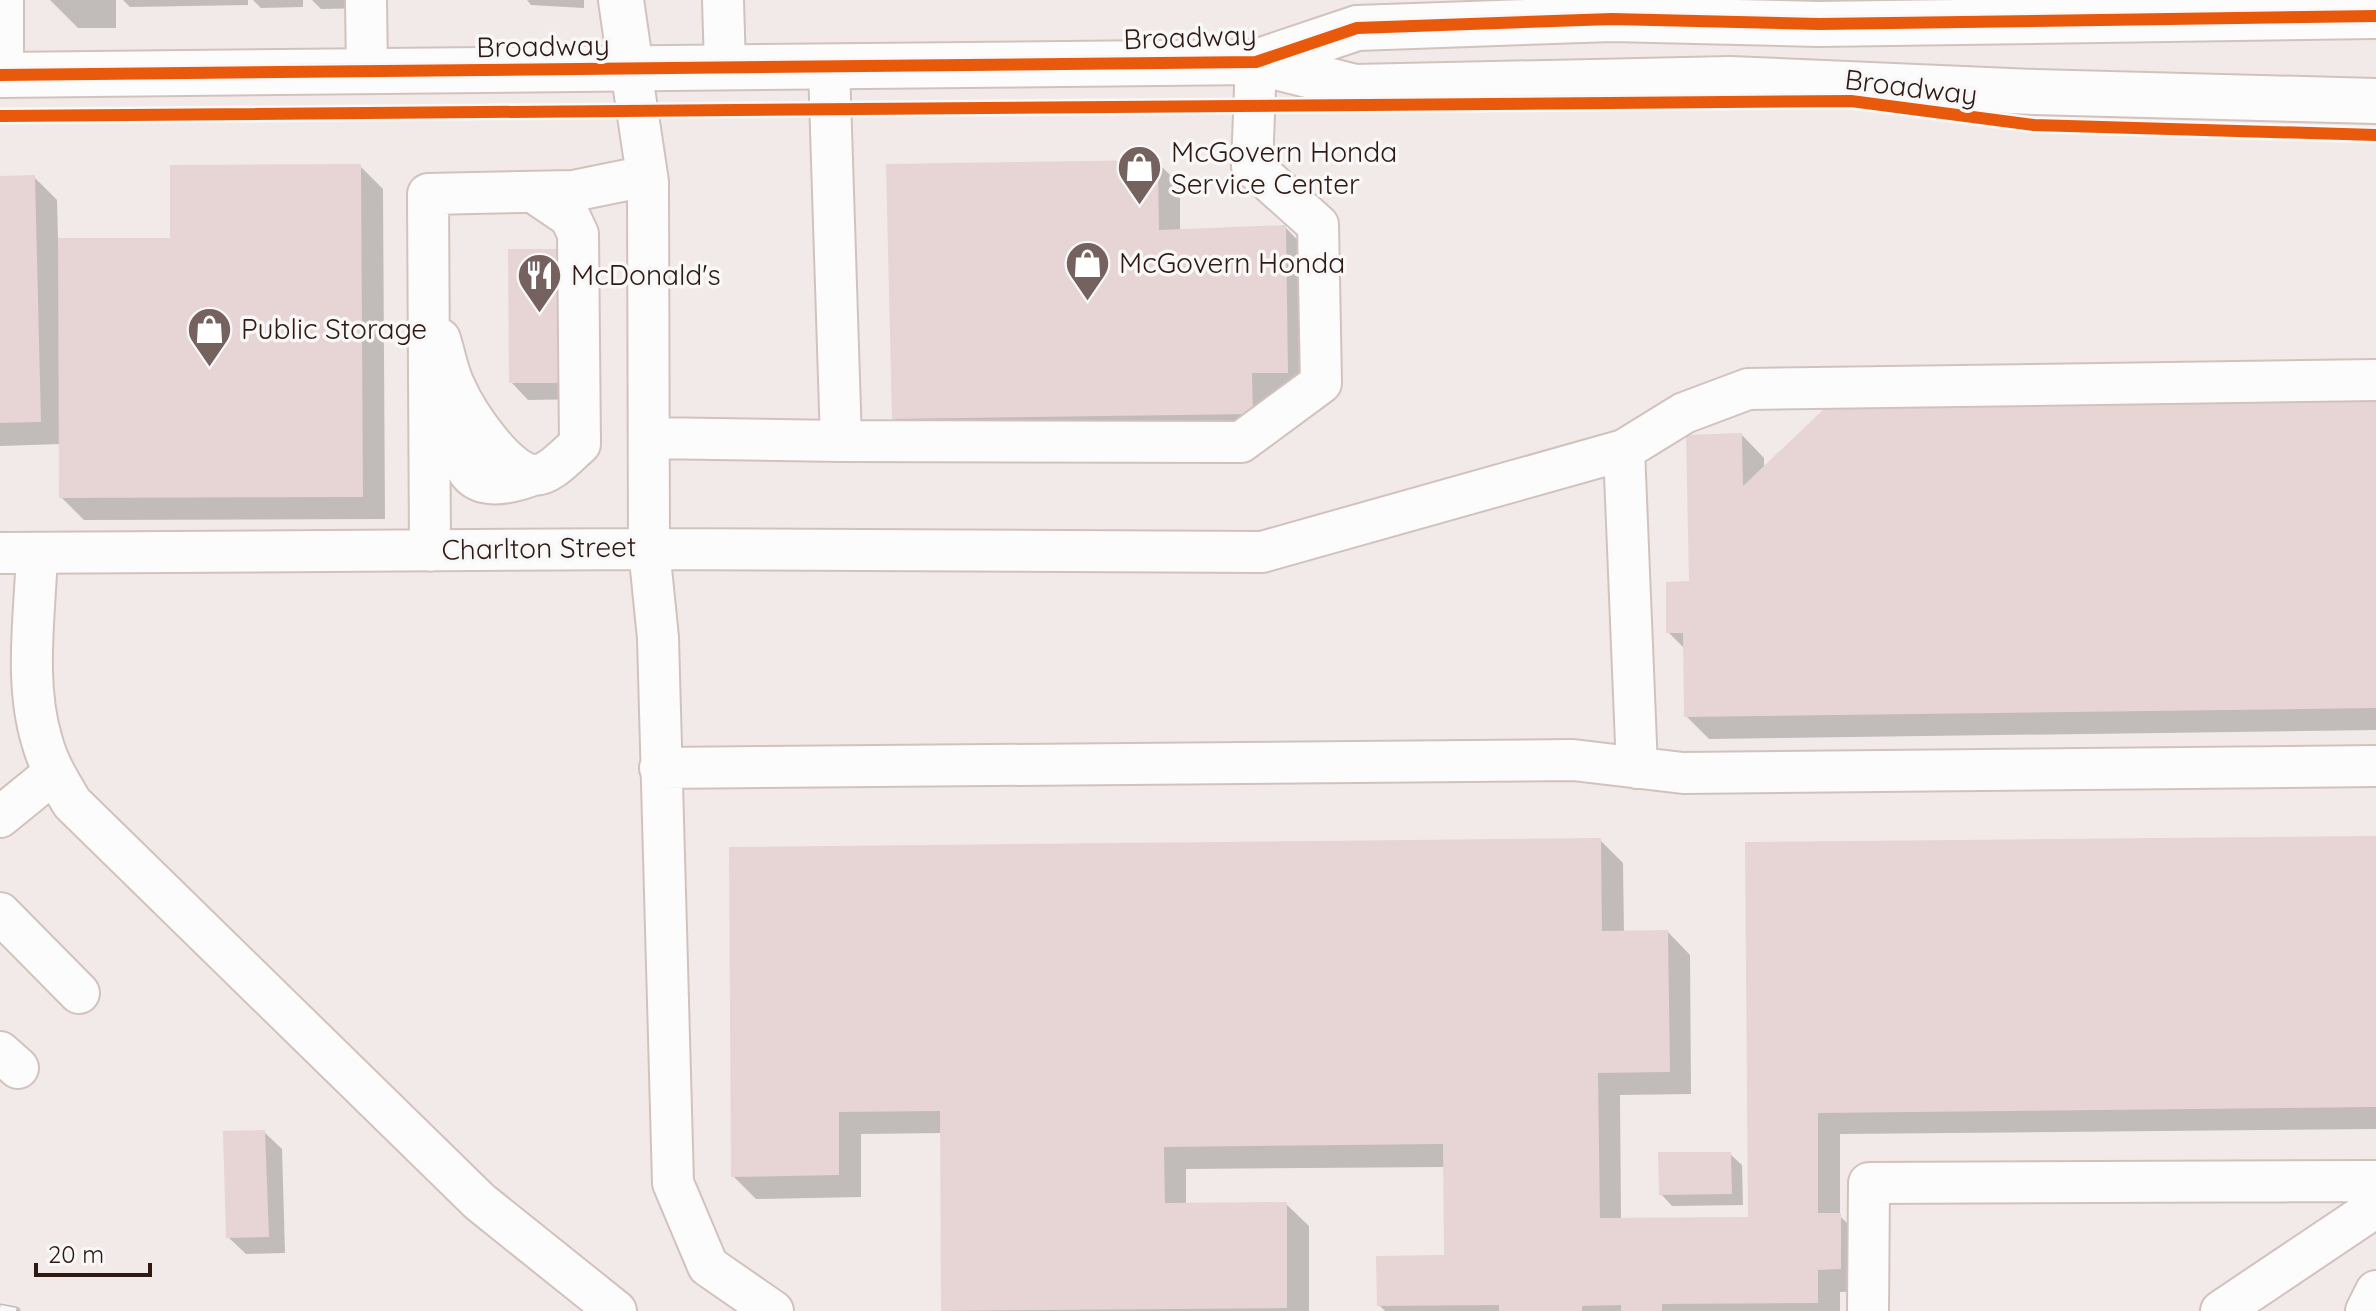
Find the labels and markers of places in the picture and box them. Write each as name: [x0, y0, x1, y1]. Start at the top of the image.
place label: McGovern Honda Service Center: [1171, 134, 1397, 201]
shop icon: McGovern Honda Service Center: [1116, 144, 1164, 207]
shop icon: McGovern Honda: [1064, 239, 1112, 302]
place label: McGovern Honda: [1119, 245, 1345, 280]
restaurant icon: McDonald's: [516, 251, 564, 314]
place label: McDonald's: [571, 257, 721, 292]
shop icon: Public Storage: [186, 305, 234, 368]
place label: Public Storage: [241, 311, 427, 346]

